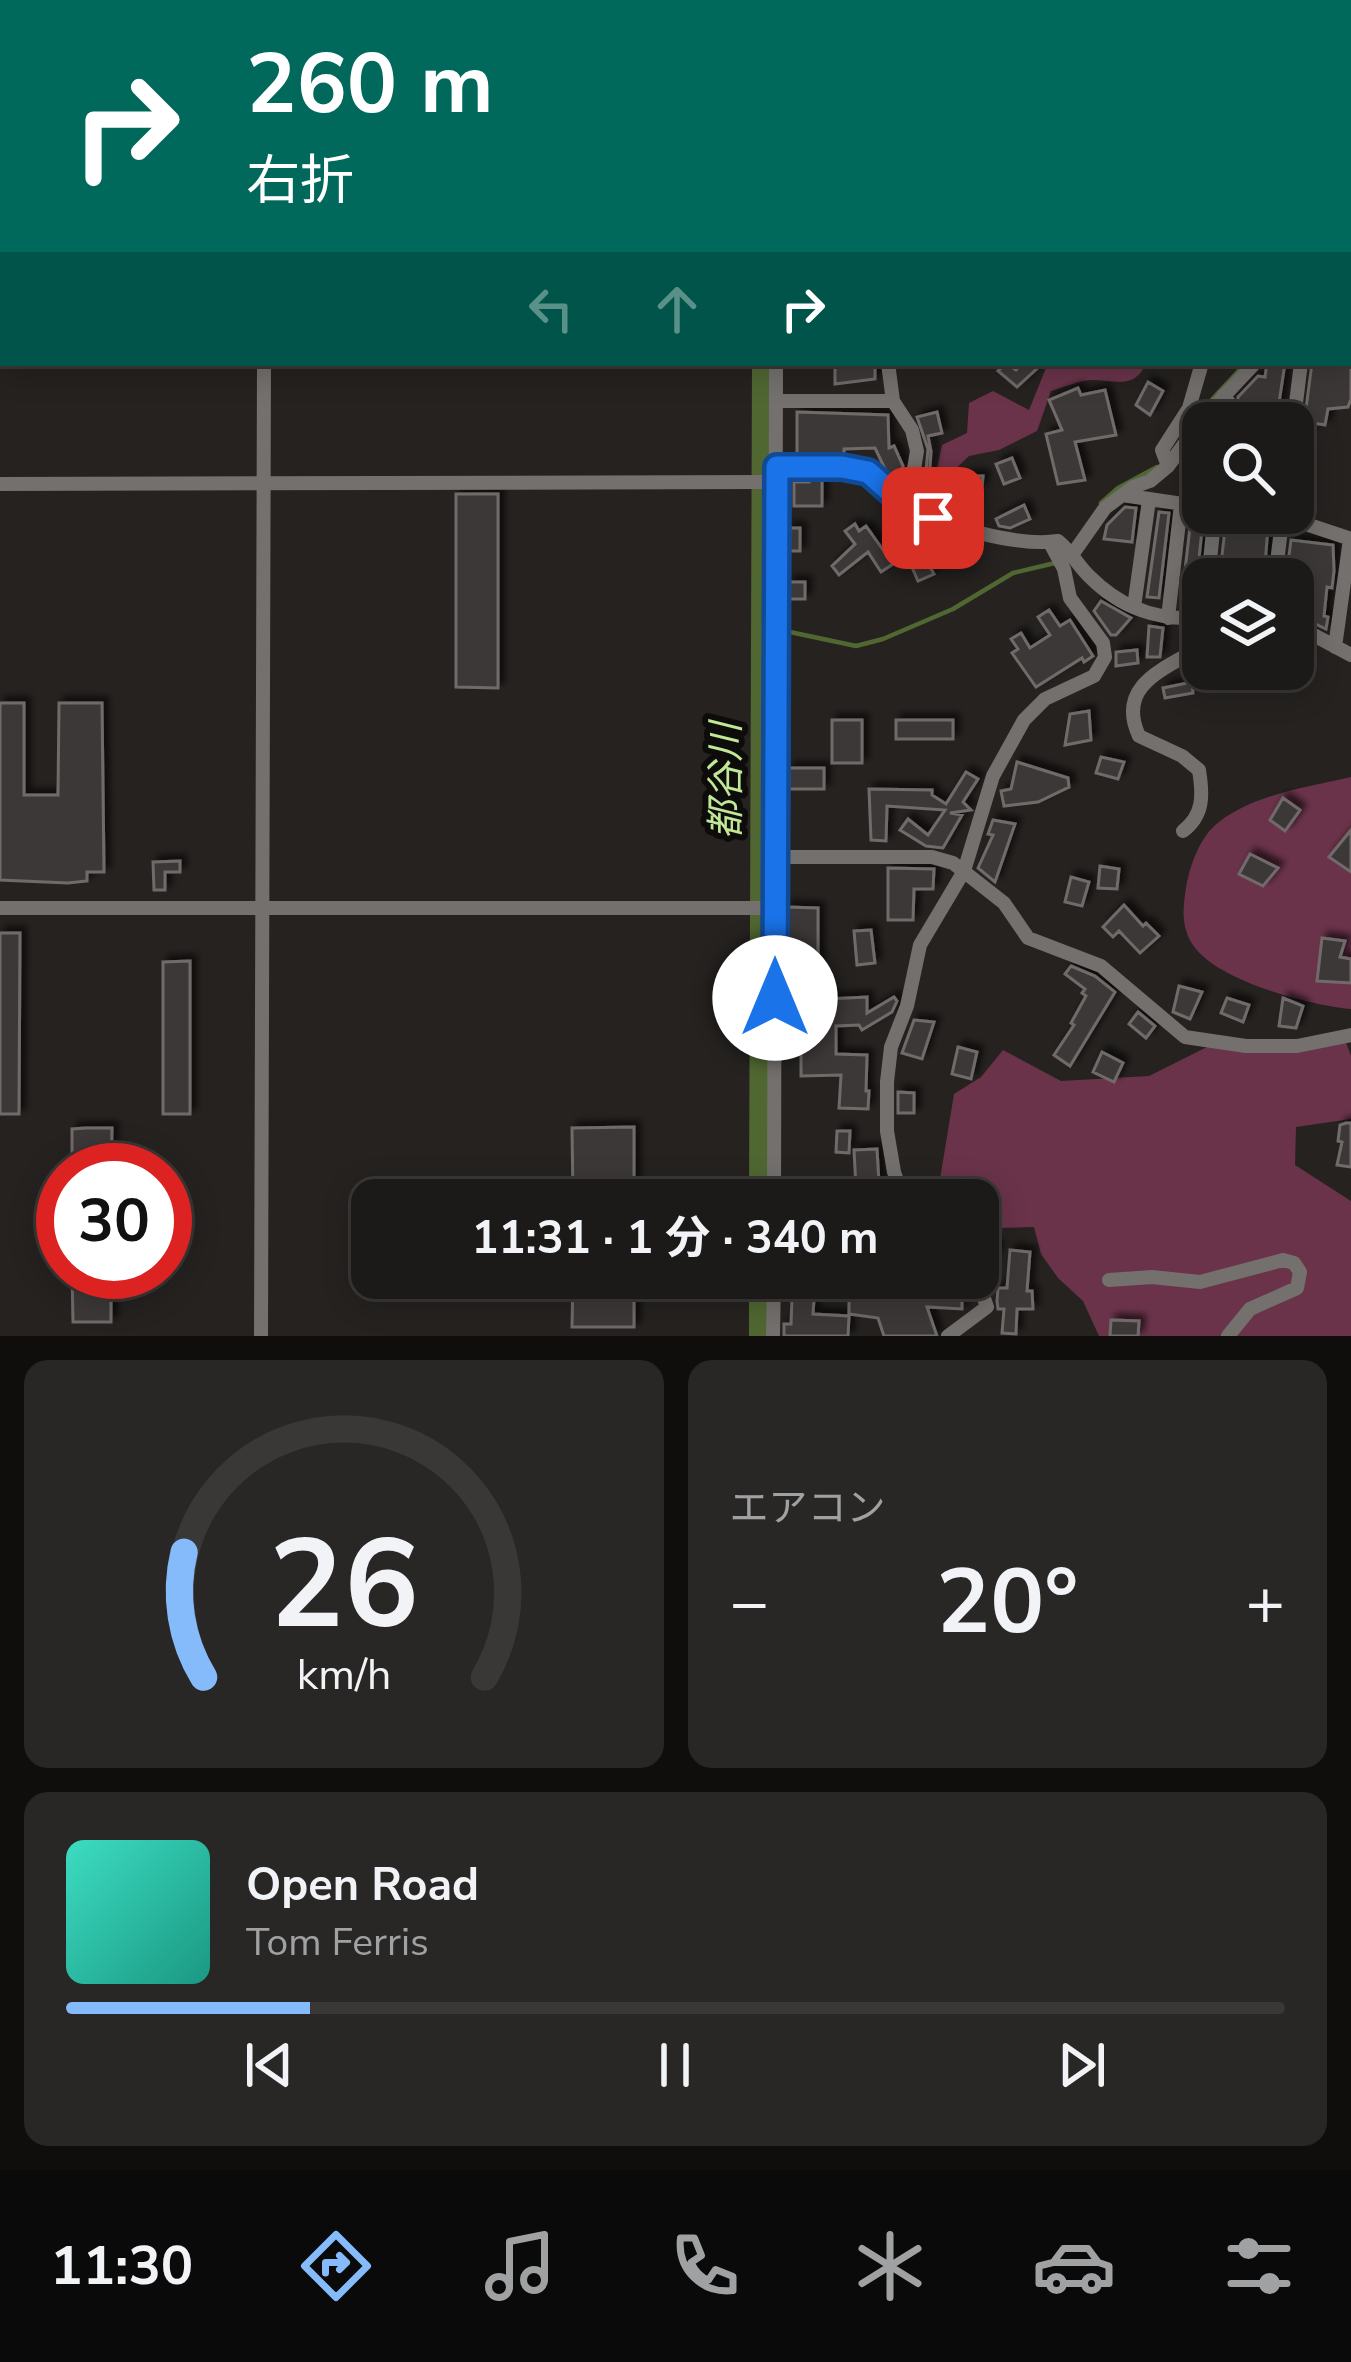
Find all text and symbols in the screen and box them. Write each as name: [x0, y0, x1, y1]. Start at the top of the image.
text: 260 m: [246, 27, 494, 142]
icon: right: [48, 48, 204, 204]
text: 右折: [246, 144, 354, 218]
icon: left: [518, 276, 584, 342]
icon: ahead: [644, 276, 710, 342]
icon: right: [770, 276, 836, 342]
map controls: [1182, 402, 1314, 690]
button: search: [1182, 402, 1314, 534]
pin: [882, 467, 984, 569]
icon: arrive: [900, 485, 966, 551]
button: layers: [1182, 558, 1314, 690]
water label: 都谷川: [700, 719, 753, 840]
position arrow: [712, 935, 838, 1061]
speed limit sign: 30: [36, 1143, 192, 1299]
text: 11:31 · 1 分 · 340 m: [472, 1208, 878, 1269]
text: エアコン: [730, 1482, 886, 1535]
text: 26: [269, 1500, 419, 1670]
text: 20°: [936, 1541, 1078, 1664]
text: −: [730, 1558, 769, 1648]
text: +: [1245, 1558, 1285, 1648]
text: km/h: [296, 1646, 391, 1704]
text: Open Road: [246, 1855, 479, 1916]
text: Tom Ferris: [246, 1916, 429, 1969]
icon: previous: [236, 2032, 302, 2098]
icon: pause: [642, 2032, 708, 2098]
icon: next: [1049, 2032, 1115, 2098]
icon: directions: [294, 2224, 378, 2308]
icon: music: [478, 2224, 562, 2308]
icon: phone: [663, 2224, 747, 2308]
icon: climate: [848, 2224, 932, 2308]
icon: car: [1032, 2224, 1116, 2308]
icon: filters: [1217, 2224, 1301, 2308]
text: 11:30: [50, 2229, 193, 2303]

